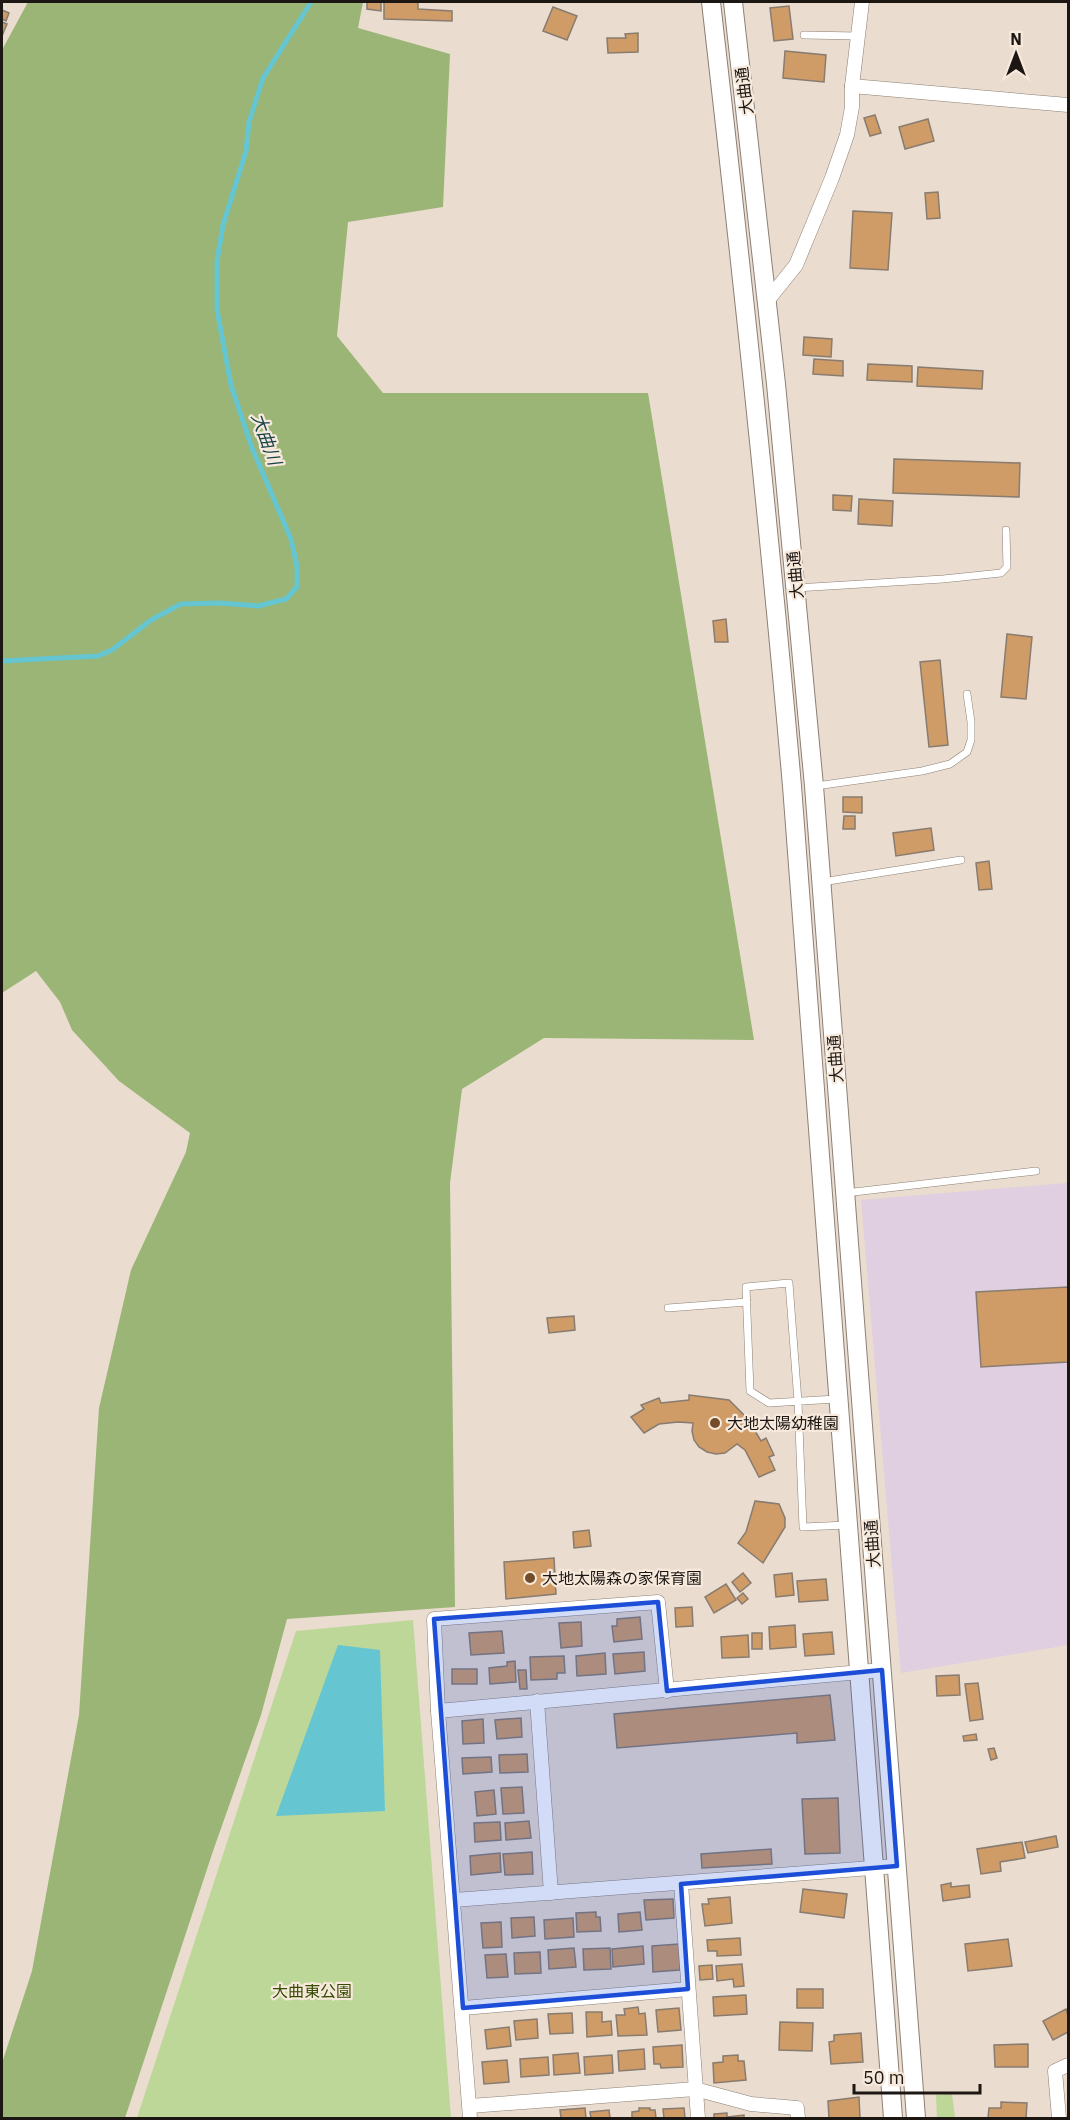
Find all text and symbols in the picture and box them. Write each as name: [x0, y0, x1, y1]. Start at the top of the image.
north arrow: [986, 24, 1046, 84]
text: N: [1010, 29, 1022, 49]
street label: 大曲通: [731, 66, 757, 116]
water label: 大曲川: [246, 410, 287, 470]
street label: 大曲通: [783, 550, 807, 600]
street label: 大曲通: [823, 1034, 847, 1084]
place label: 大地太陽幼稚園: [727, 1413, 839, 1433]
marker: 大地太陽幼稚園: [708, 1416, 722, 1430]
street label: 大曲通: [860, 1519, 884, 1569]
place label: 大地太陽森の家保育園: [542, 1568, 702, 1588]
marker: 大地太陽森の家保育園: [523, 1571, 537, 1585]
park label: 大曲東公園: [272, 1981, 352, 2001]
scale bar: [854, 2057, 980, 2095]
text: 50 m: [863, 2066, 905, 2089]

